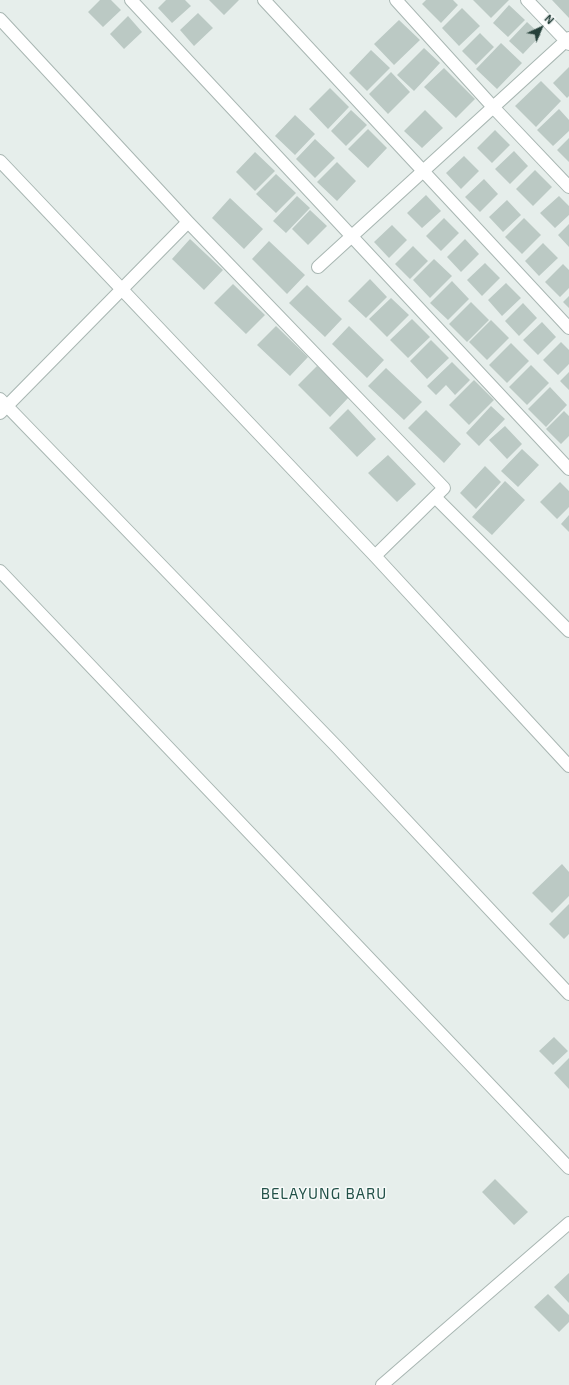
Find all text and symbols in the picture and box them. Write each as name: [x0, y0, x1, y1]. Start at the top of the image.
north arrow: [521, 8, 561, 48]
text: N: [542, 12, 557, 26]
district label: BELAYUNG BARU: [261, 1185, 387, 1203]

